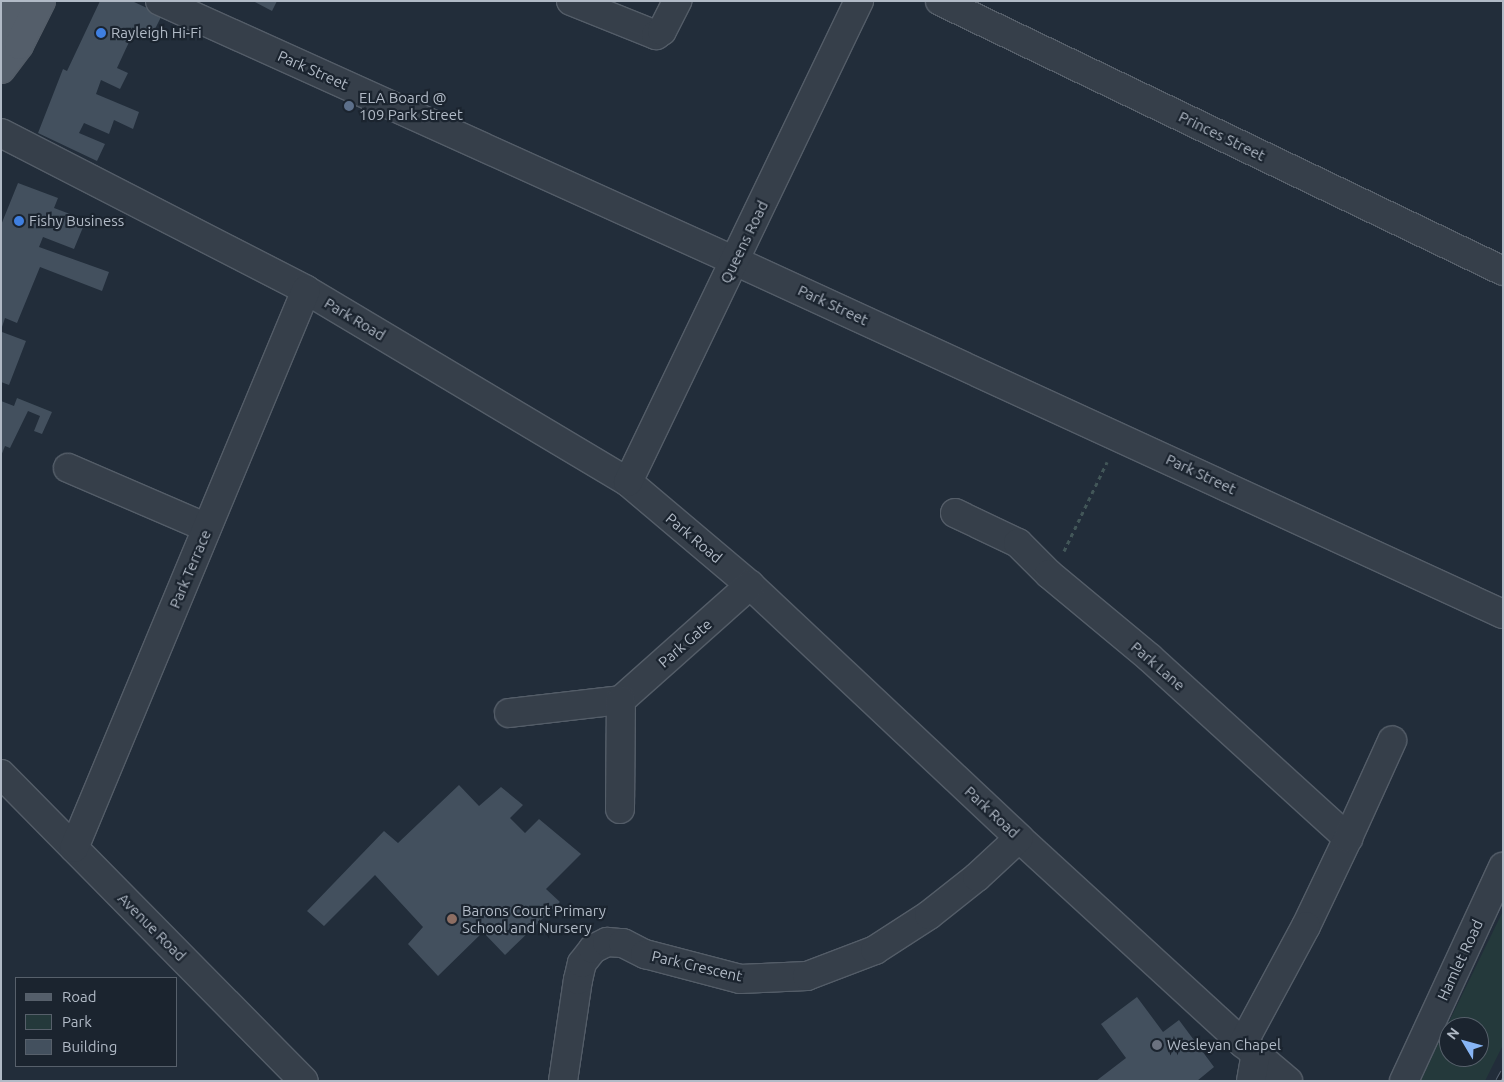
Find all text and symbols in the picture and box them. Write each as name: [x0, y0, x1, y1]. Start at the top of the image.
place label: Rayleigh Hi-Fi: [111, 24, 202, 42]
marker: Rayleigh Hi-Fi: [95, 27, 107, 39]
street label: Park Street: [275, 47, 351, 93]
place label: ELA Board @ 109 Park Street: [359, 88, 463, 123]
marker: ELA Board @ 109 Park Street: [343, 100, 355, 112]
street label: Princes Street: [1176, 107, 1268, 165]
street label: Queens Road: [716, 198, 772, 286]
place label: Fishy Business: [29, 212, 124, 230]
marker: Fishy Business: [13, 215, 25, 227]
street label: Park Street: [795, 281, 871, 329]
street label: Park Road: [321, 294, 389, 344]
street label: Park Street: [1163, 450, 1239, 498]
street label: Park Road: [662, 509, 726, 567]
street label: Park Terrace: [165, 527, 215, 611]
street label: Park Gate: [655, 615, 715, 671]
street label: Park Lane: [1127, 638, 1189, 694]
street label: Park Road: [961, 782, 1023, 842]
street label: Avenue Road: [114, 889, 190, 965]
place label: Barons Court Primary School and Nursery: [462, 901, 606, 936]
marker: Barons Court Primary School and Nursery: [446, 913, 458, 925]
street label: Hamlet Road: [1433, 917, 1487, 1003]
street label: Park Crescent: [650, 947, 744, 985]
legend: [15, 977, 178, 1067]
text: Road: [62, 988, 97, 1005]
text: Park: [62, 1013, 92, 1030]
north arrow: [1439, 1017, 1489, 1067]
text: N: [1443, 1025, 1462, 1043]
place label: Wesleyan Chapel: [1167, 1036, 1281, 1054]
text: Building: [62, 1038, 117, 1055]
marker: Wesleyan Chapel: [1151, 1039, 1163, 1051]

